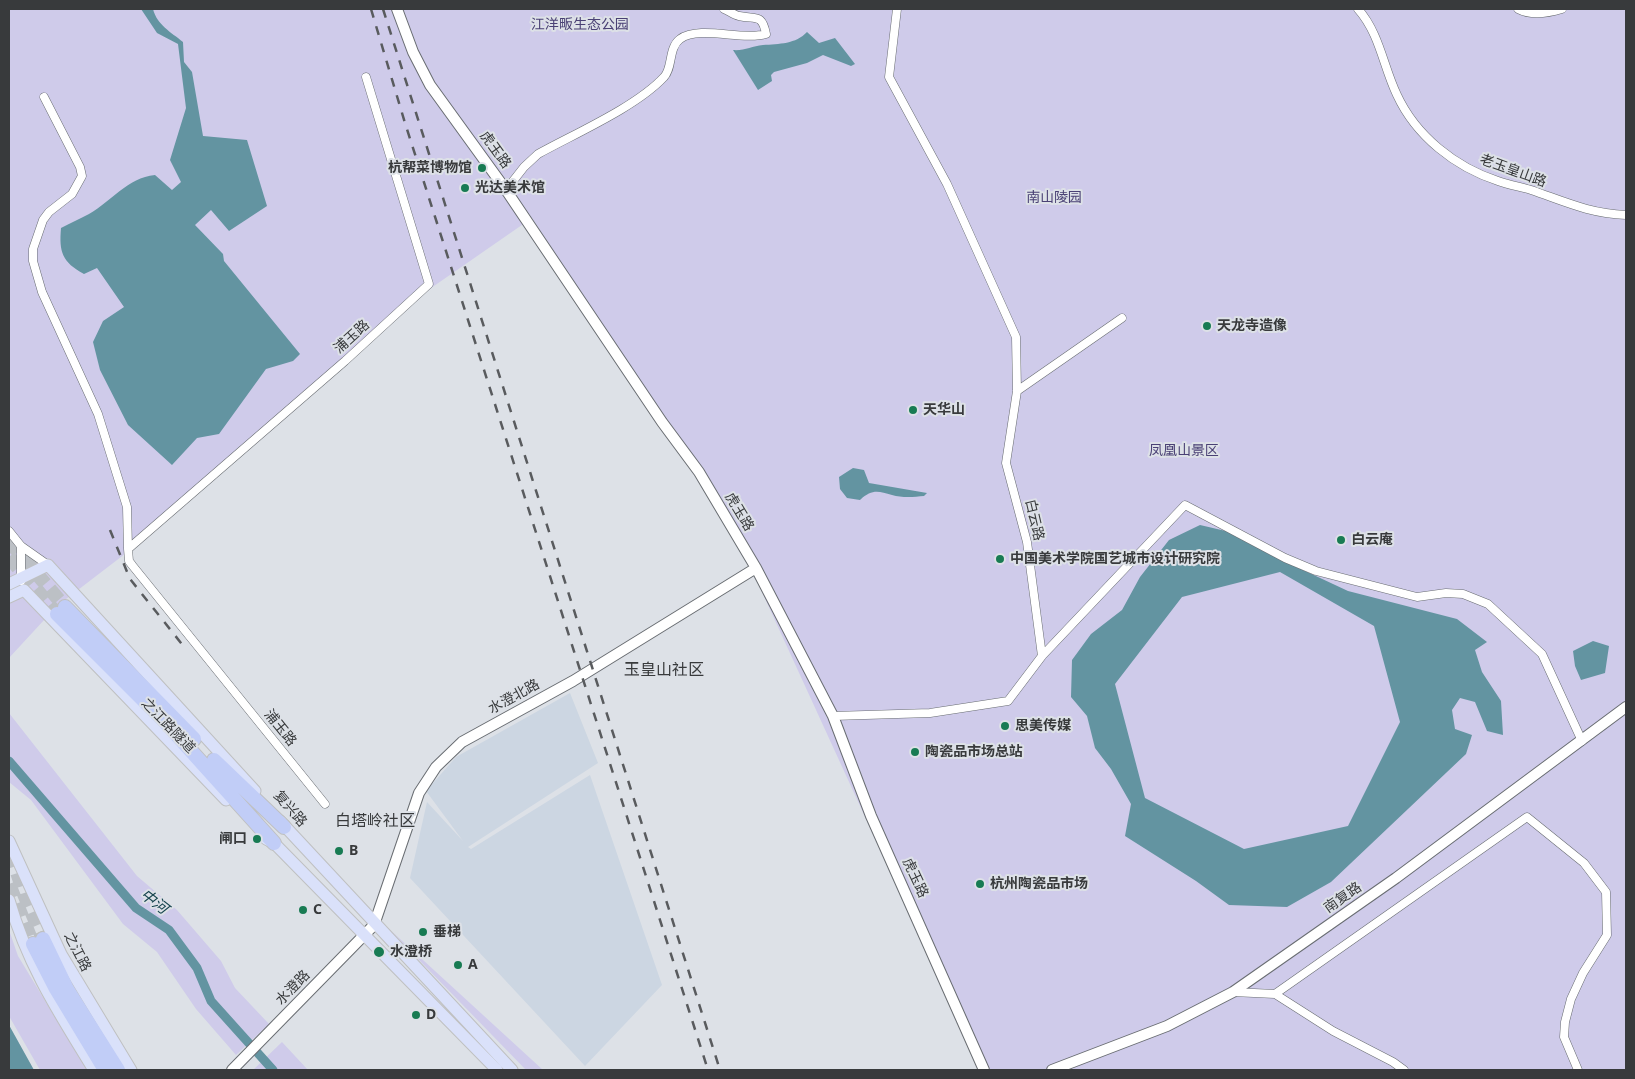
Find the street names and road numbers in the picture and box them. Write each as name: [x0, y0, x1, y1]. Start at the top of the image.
street label: 虎玉路: [476, 128, 514, 172]
street label: 老玉皇山路: [1477, 151, 1549, 191]
street label: 浦玉路: [331, 317, 373, 357]
street label: 虎玉路: [721, 490, 757, 534]
street label: 白云路: [1021, 498, 1047, 542]
street label: 水澄北路: [485, 676, 543, 718]
street label: 之江路隧道: [138, 695, 198, 757]
street label: 浦玉路: [260, 706, 300, 750]
street label: 复兴路: [270, 788, 310, 830]
street label: 虎玉路: [899, 855, 931, 901]
street label: 南复路: [1321, 879, 1365, 917]
street label: 之江路: [60, 929, 94, 975]
street label: 水澄路: [272, 967, 314, 1009]

